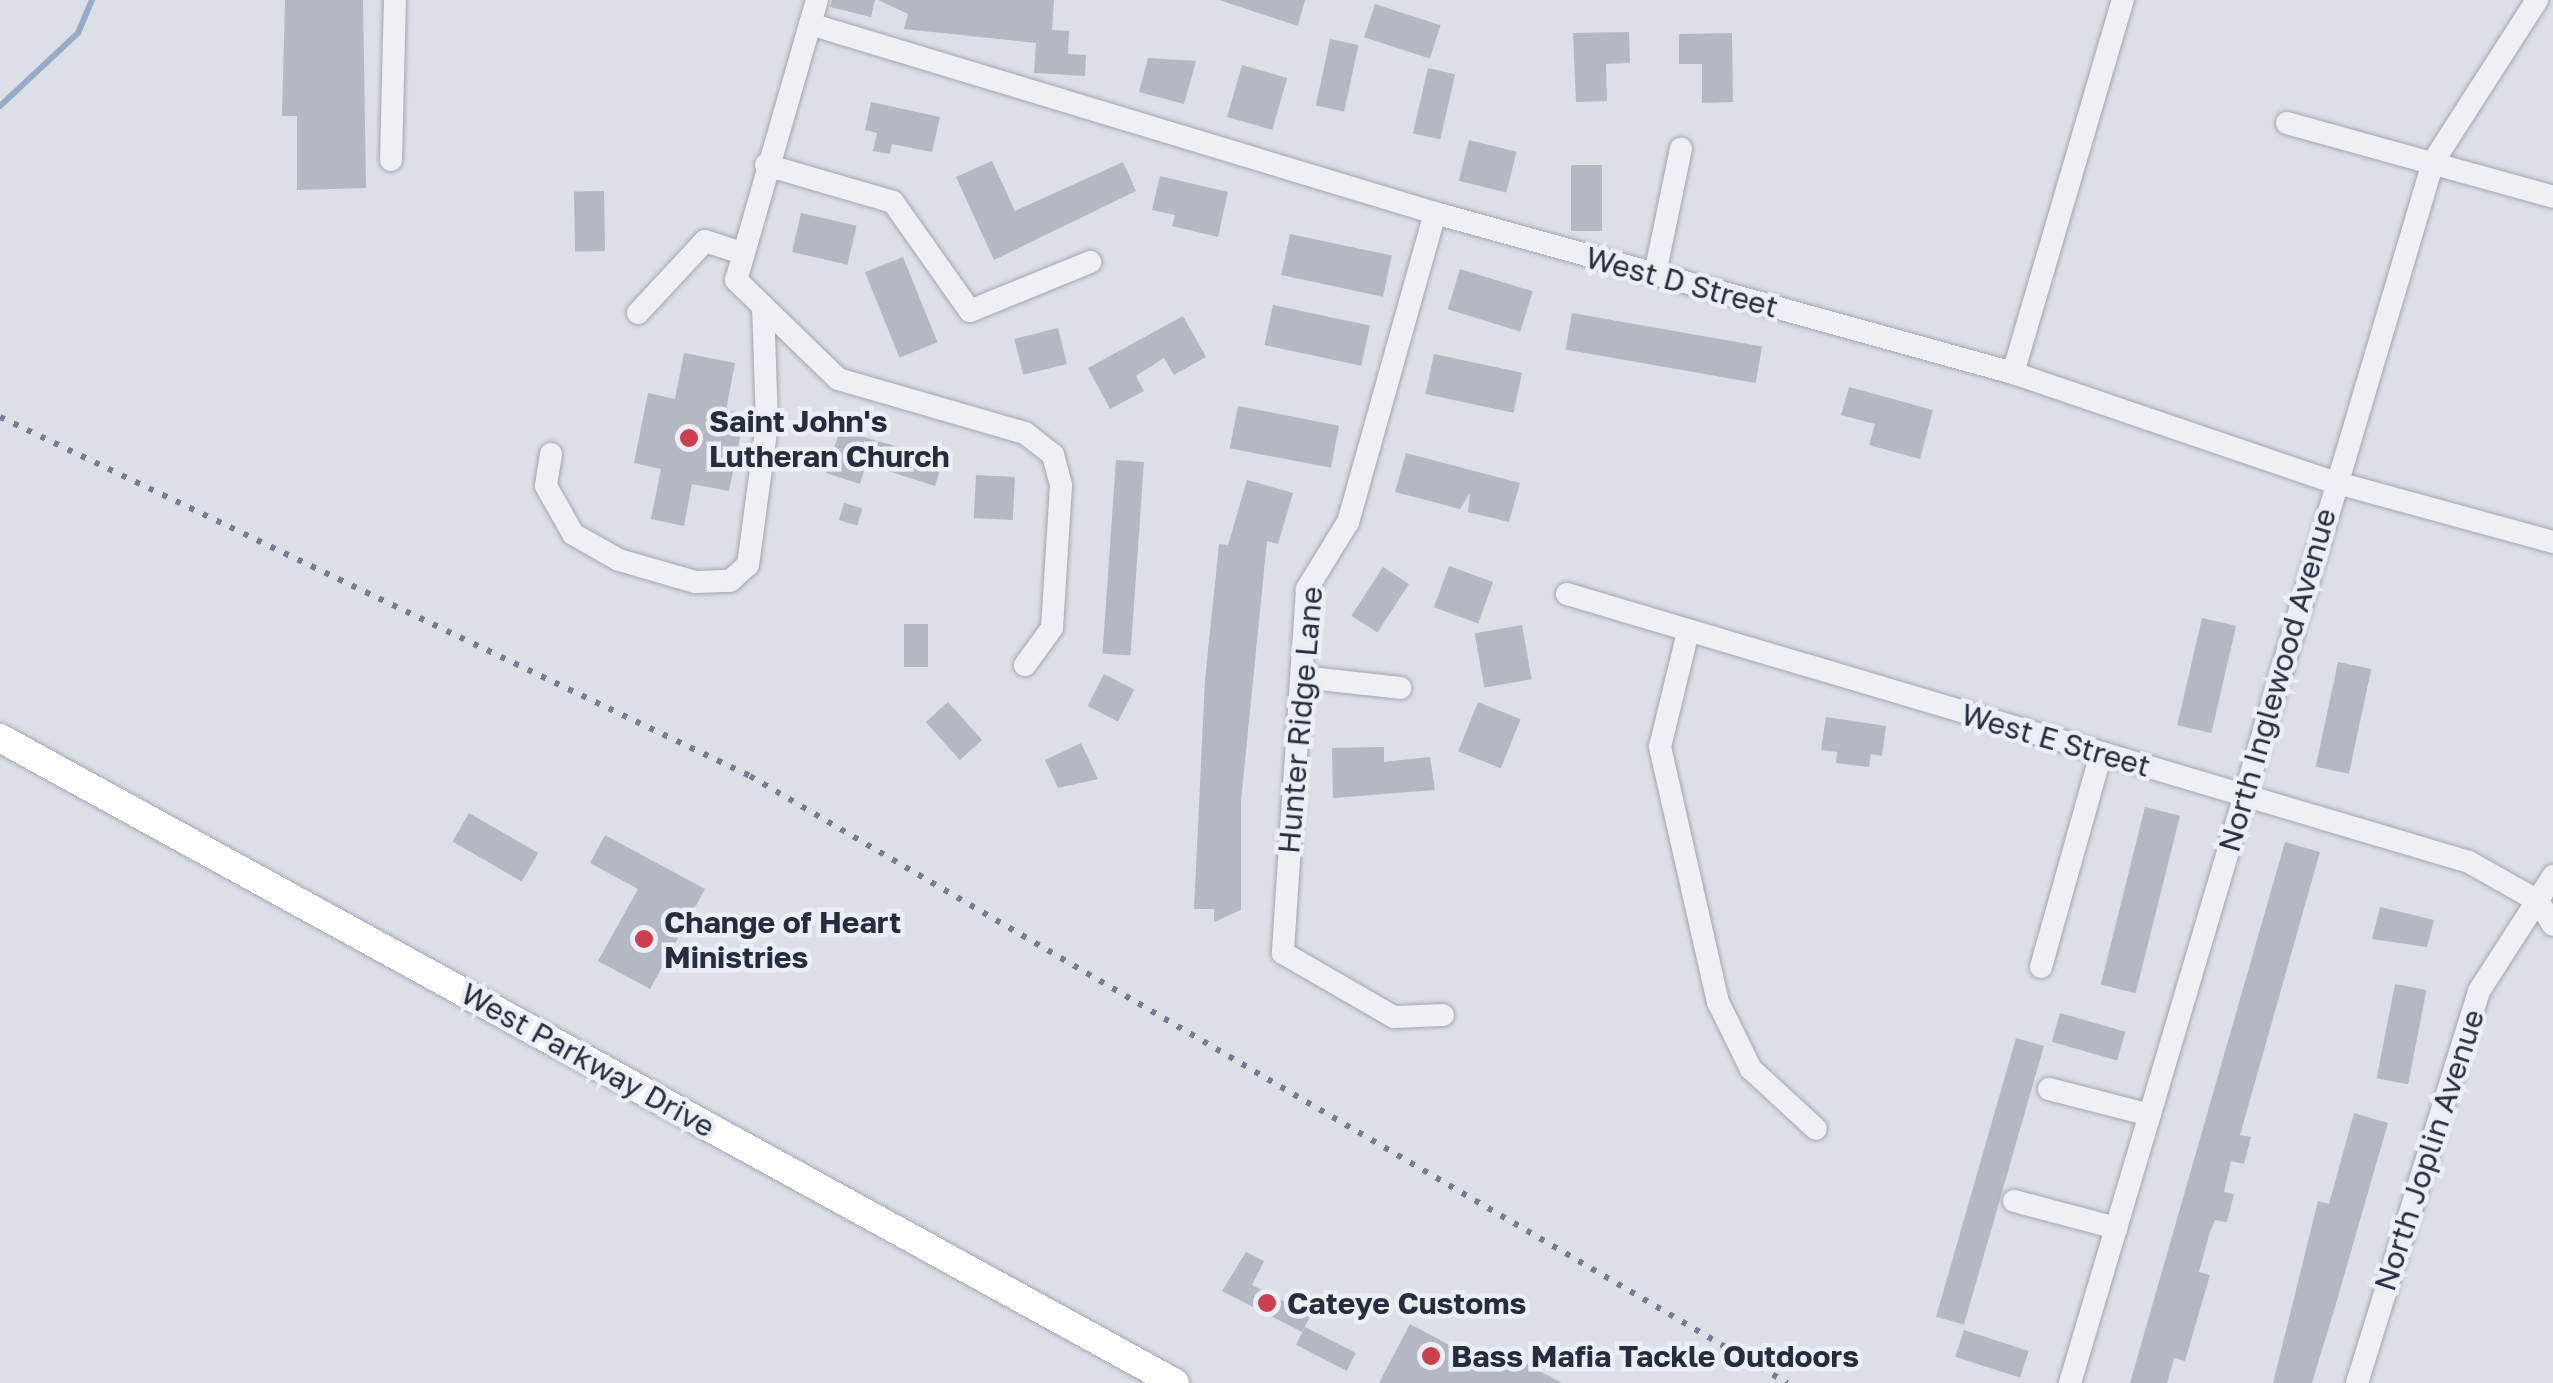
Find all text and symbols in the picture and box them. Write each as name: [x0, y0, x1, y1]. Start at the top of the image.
street label: West D Street: [1582, 239, 1782, 325]
place label: Saint John's Lutheran Church: [709, 403, 950, 474]
marker: Saint John's Lutheran Church: [678, 427, 700, 449]
street label: North Inglewood Avenue: [2211, 504, 2343, 856]
street label: Hunter Ridge Lane: [1270, 585, 1330, 855]
street label: West E Street: [1957, 696, 2155, 784]
place label: Change of Heart Ministries: [664, 904, 901, 974]
marker: Change of Heart Ministries: [633, 928, 655, 950]
street label: West Parkway Drive: [455, 975, 721, 1145]
street label: North Joplin Avenue: [2367, 1005, 2491, 1295]
place label: Cateye Customs: [1287, 1285, 1526, 1321]
marker: Cateye Customs: [1256, 1292, 1278, 1314]
place label: Bass Mafia Tackle Outdoors: [1451, 1338, 1859, 1374]
marker: Bass Mafia Tackle Outdoors: [1420, 1345, 1442, 1367]

